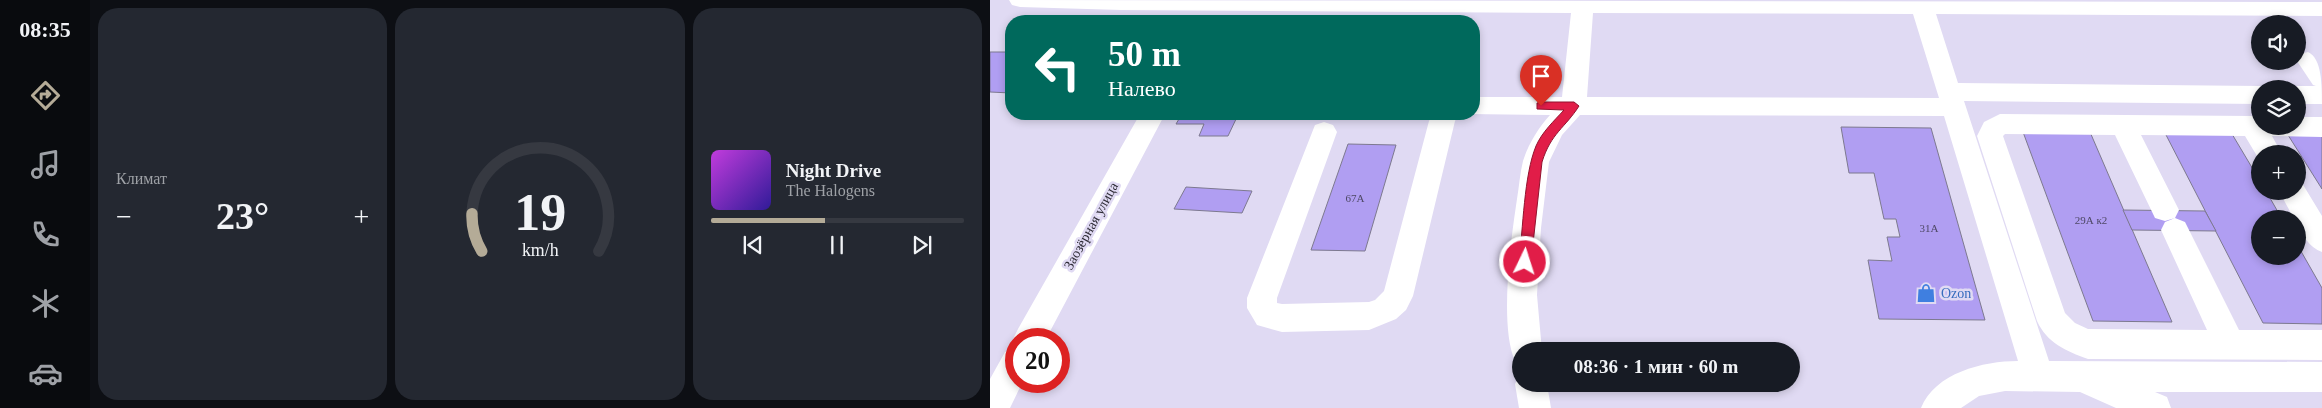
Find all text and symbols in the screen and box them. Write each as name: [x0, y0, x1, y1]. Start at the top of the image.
map controls: [2251, 15, 2306, 265]
button: sound: [2251, 15, 2306, 70]
text: 08:35: [19, 17, 71, 42]
icon: left: [1025, 35, 1090, 100]
text: 50 m: [1108, 35, 1181, 74]
pin: [1520, 55, 1562, 106]
icon: arrive: [1527, 62, 1555, 90]
text: Налево: [1108, 76, 1176, 101]
icon: directions: [28, 78, 63, 113]
button: layers: [2251, 80, 2306, 135]
button: +: [2251, 145, 2306, 200]
icon: music: [28, 147, 63, 182]
text: Night Drive: [786, 160, 881, 181]
text: Климат: [116, 170, 167, 187]
street label: Заозёрная улица: [1061, 179, 1121, 272]
text: The Halogens: [786, 182, 875, 199]
text: 19: [514, 184, 566, 241]
house number: 67А: [1346, 192, 1365, 204]
text: 23°: [216, 195, 269, 237]
text: −: [116, 201, 132, 232]
text: +: [354, 201, 369, 232]
button: −: [2251, 210, 2306, 265]
house number: 29А к2: [2075, 214, 2107, 226]
icon: phone: [28, 217, 63, 252]
house number: 31А: [1920, 222, 1939, 234]
icon: previous: [739, 231, 767, 259]
icon: pause: [823, 231, 851, 259]
icon: next: [908, 231, 936, 259]
position arrow: [1498, 235, 1550, 287]
text: km/h: [522, 240, 558, 260]
shop icon: Ozon: [1915, 282, 1937, 304]
icon: climate: [28, 286, 63, 321]
place label: Ozon: [1941, 286, 1971, 301]
speed limit sign: 20: [1005, 328, 1070, 393]
icon: car: [28, 356, 63, 391]
text: 08:36 · 1 мин · 60 m: [1574, 356, 1738, 377]

